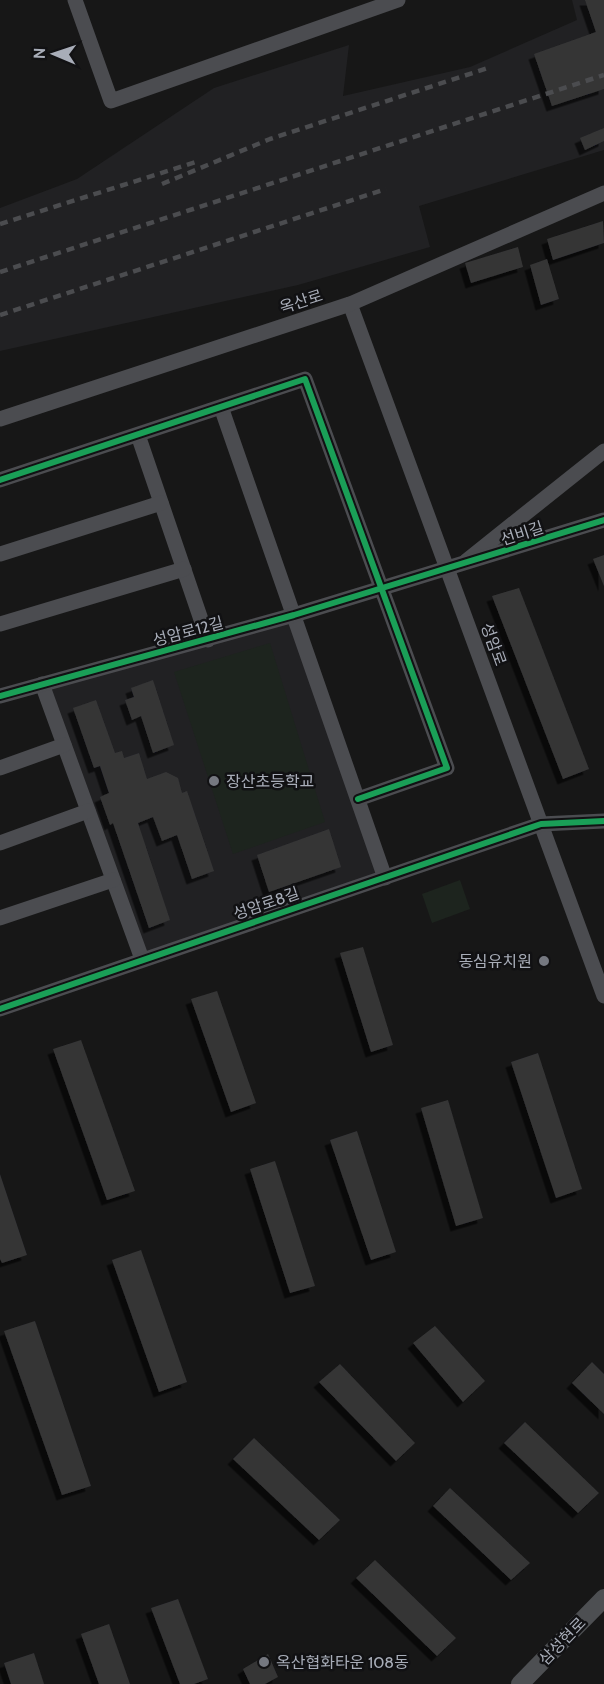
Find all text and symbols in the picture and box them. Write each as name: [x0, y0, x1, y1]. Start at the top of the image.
north arrow: [24, 24, 84, 84]
text: N: [30, 48, 49, 59]
street label: 옥산로: [277, 286, 325, 317]
street label: 선비길: [498, 518, 546, 549]
street label: 성암로12길: [151, 613, 226, 650]
street label: 성암로: [477, 620, 510, 668]
place label: 장산초등학교: [226, 772, 314, 791]
marker: 장산초등학교: [207, 774, 221, 788]
street label: 성암로8길: [231, 883, 302, 924]
place label: 동심유치원: [458, 952, 532, 971]
marker: 동심유치원: [537, 954, 551, 968]
street label: 삼성현로: [535, 1613, 590, 1669]
place label: 옥산협화타운 108동: [276, 1653, 409, 1672]
marker: 옥산협화타운 108동: [257, 1655, 271, 1669]

